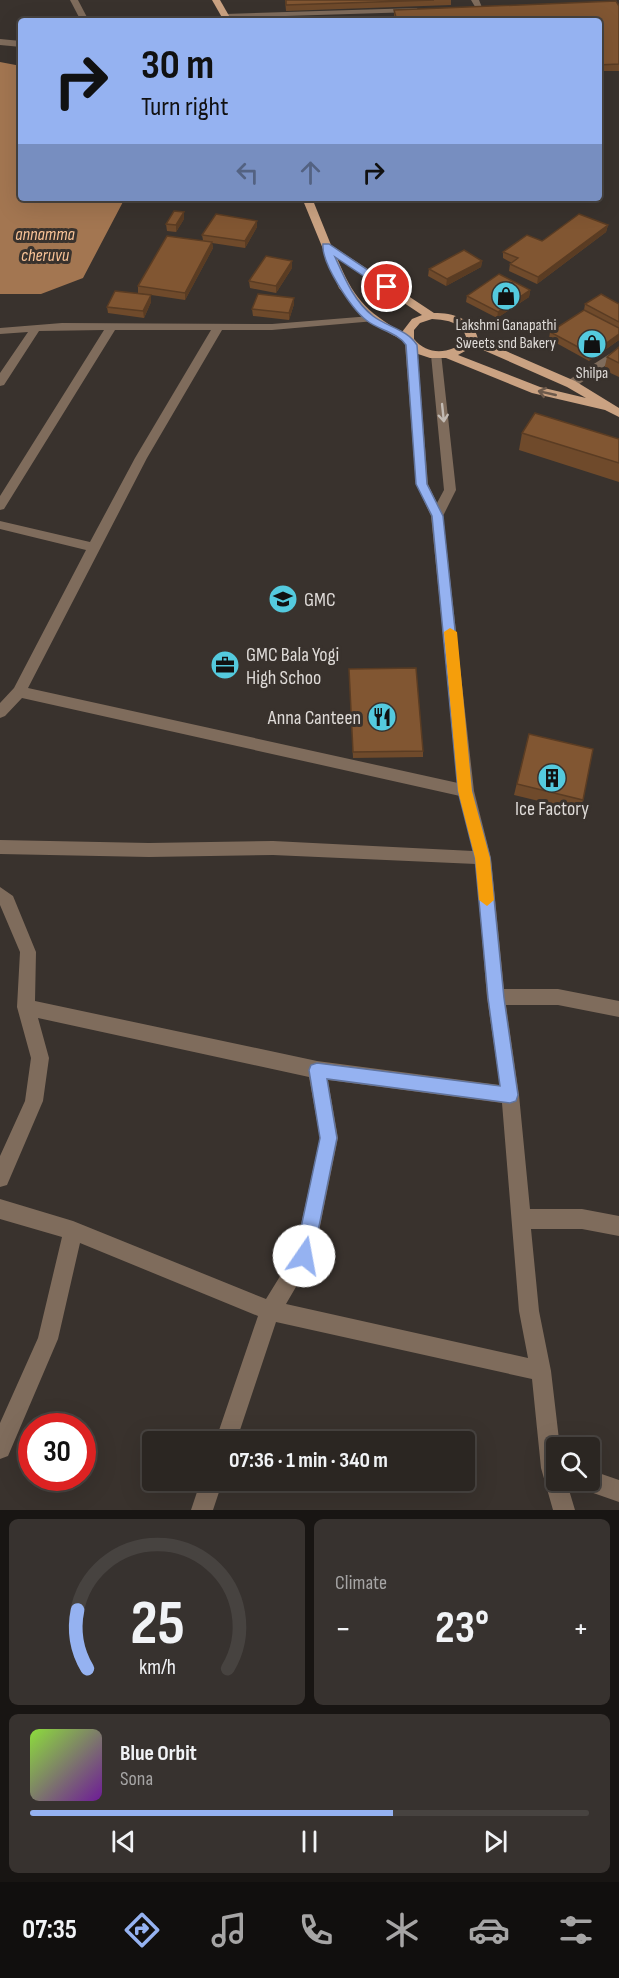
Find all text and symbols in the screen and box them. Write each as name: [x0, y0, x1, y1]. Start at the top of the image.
text: 30 m: [141, 40, 214, 91]
icon: right: [42, 42, 120, 120]
text: Turn right: [141, 91, 228, 123]
icon: left: [231, 156, 264, 189]
icon: ahead: [294, 156, 327, 189]
icon: right: [357, 156, 390, 189]
water label: annamma cheruvu: [15, 224, 76, 266]
pin: [361, 261, 412, 312]
icon: arrive: [370, 270, 403, 303]
shop icon: Lakshmi Ganapathi Sweets snd Bakery: [490, 280, 522, 312]
place label: Lakshmi Ganapathi Sweets snd Bakery: [456, 316, 556, 353]
shop icon: Shilpa: [576, 328, 608, 360]
place label: Shilpa: [576, 364, 608, 383]
one-way arrow: [538, 387, 558, 398]
one-way arrow: [438, 403, 449, 423]
school or university icon: GMC: [267, 583, 299, 615]
place label: GMC: [304, 588, 336, 612]
place label: GMC Bala Yogi High Schoo: [246, 643, 339, 690]
office icon: GMC Bala Yogi High Schoo: [209, 649, 241, 681]
restaurant icon: Anna Canteen: [366, 701, 398, 733]
place label: Anna Canteen: [267, 706, 361, 730]
building icon: Ice Factory: [536, 762, 568, 794]
place label: Ice Factory: [515, 797, 589, 821]
position arrow: [272, 1224, 336, 1288]
speed limit sign: 30: [18, 1413, 96, 1491]
map controls: [546, 1437, 600, 1491]
button: search: [546, 1437, 600, 1491]
text: 07:36 · 1 min · 340 m: [229, 1447, 388, 1474]
text: Climate: [335, 1571, 387, 1595]
text: 25: [130, 1587, 184, 1662]
text: 23°: [435, 1601, 489, 1656]
text: −: [335, 1609, 351, 1649]
text: +: [573, 1609, 589, 1649]
text: km/h: [138, 1655, 176, 1680]
text: Blue Orbit: [120, 1740, 197, 1767]
text: Sona: [120, 1767, 153, 1791]
icon: previous: [107, 1825, 140, 1858]
icon: pause: [293, 1825, 326, 1858]
icon: next: [479, 1825, 512, 1858]
icon: directions: [121, 1909, 163, 1951]
icon: music: [208, 1909, 250, 1951]
icon: phone: [295, 1909, 337, 1951]
icon: climate: [381, 1909, 423, 1951]
icon: car: [468, 1909, 510, 1951]
icon: filters: [555, 1909, 597, 1951]
text: 07:35: [22, 1914, 77, 1946]

